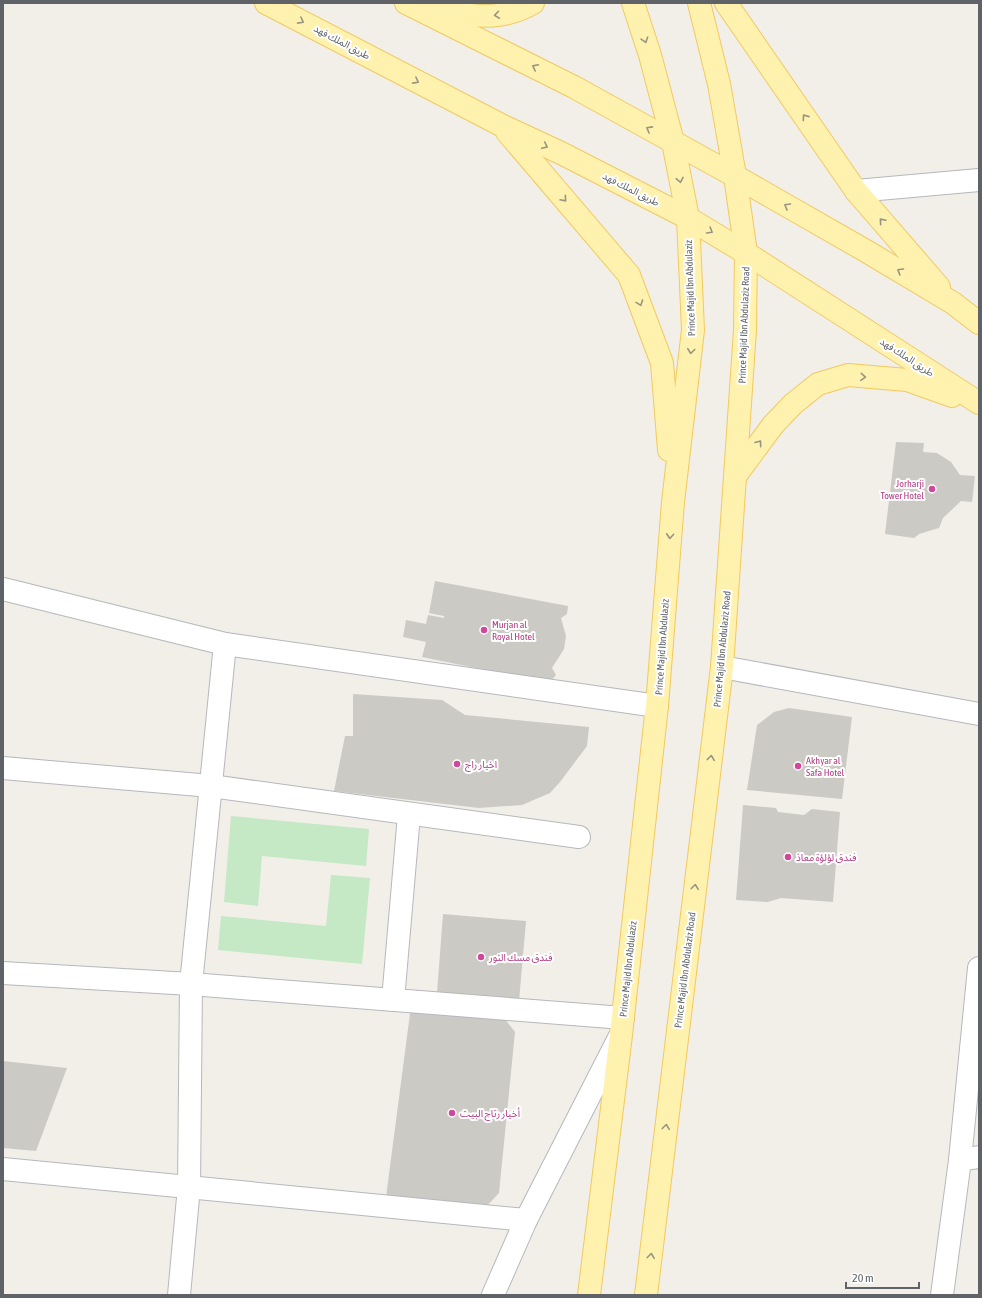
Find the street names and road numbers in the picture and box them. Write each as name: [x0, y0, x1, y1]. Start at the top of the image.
street label: طريق الملك فهد: [312, 23, 372, 62]
street label: طريق الملك فهد: [600, 170, 661, 209]
street label: Prince Majid Ibn Abdulaziz: [683, 239, 697, 336]
street label: Prince Majid Ibn Abdulaziz Road: [736, 266, 752, 383]
street label: طريق الملك فهد: [877, 335, 936, 379]
street label: Prince Majid Ibn Abdulaziz Road: [711, 590, 733, 708]
street label: Prince Majid Ibn Abdulaziz: [653, 598, 671, 695]
street label: Prince Majid Ibn Abdulaziz Road: [672, 911, 698, 1029]
street label: Prince Majid Ibn Abdulaziz: [618, 920, 639, 1017]

